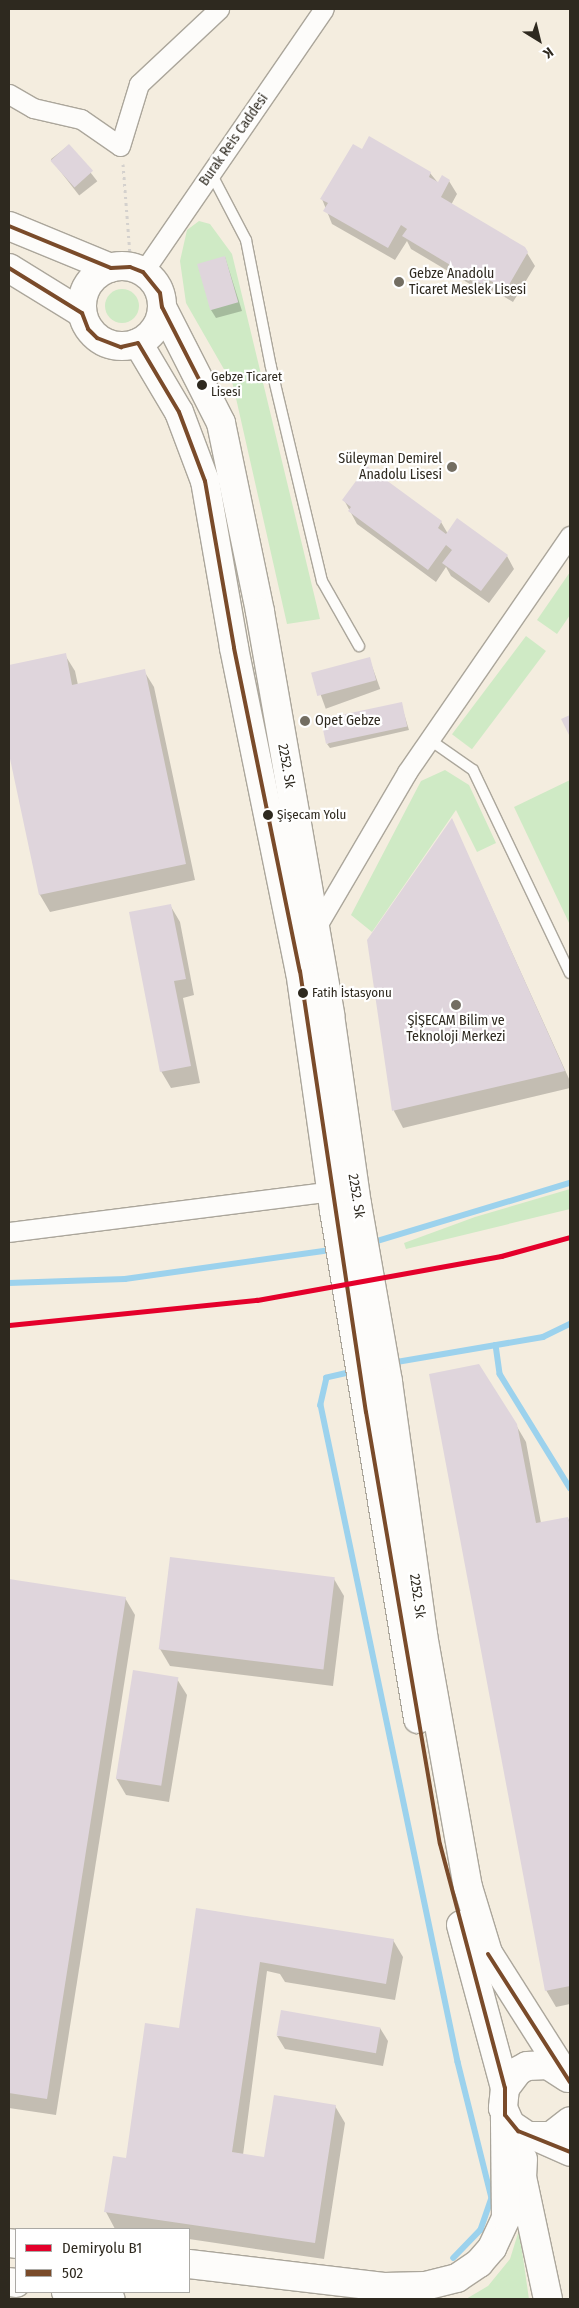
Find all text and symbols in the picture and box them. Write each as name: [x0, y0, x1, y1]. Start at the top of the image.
north arrow: [514, 15, 564, 65]
text: K: [540, 43, 556, 62]
street label: Burak Reis Caddesi: [196, 91, 272, 189]
place label: Gebze Anadolu Ticaret Meslek Lisesi: [409, 266, 526, 298]
marker: Gebze Anadolu Ticaret Meslek Lisesi: [393, 276, 405, 288]
place label: Gebze Ticaret Lisesi: [211, 370, 282, 401]
marker: Gebze Ticaret Lisesi: [197, 380, 207, 390]
place label: Süleyman Demirel Anadolu Lisesi: [338, 451, 442, 484]
marker: Süleyman Demirel Anadolu Lisesi: [446, 461, 458, 473]
place label: Opet Gebze: [315, 713, 381, 729]
marker: Opet Gebze: [299, 715, 311, 727]
street label: 2252. Sk: [274, 743, 298, 789]
place label: Şişecam Yolu: [277, 807, 346, 823]
marker: Şişecam Yolu: [263, 810, 273, 820]
place label: Fatih İstasyonu: [312, 985, 392, 1001]
marker: Fatih İstasyonu: [298, 988, 308, 998]
marker: ŞİŞECAM Bilim ve Teknoloji Merkezi: [450, 999, 462, 1011]
place label: ŞİŞECAM Bilim ve Teknoloji Merkezi: [406, 1013, 506, 1046]
street label: 2252. Sk: [344, 1173, 368, 1219]
street label: 2252. Sk: [406, 1573, 428, 1619]
legend: [15, 2228, 190, 2293]
text: Demiryolu B1: [62, 2239, 142, 2257]
text: 502: [62, 2264, 83, 2282]

